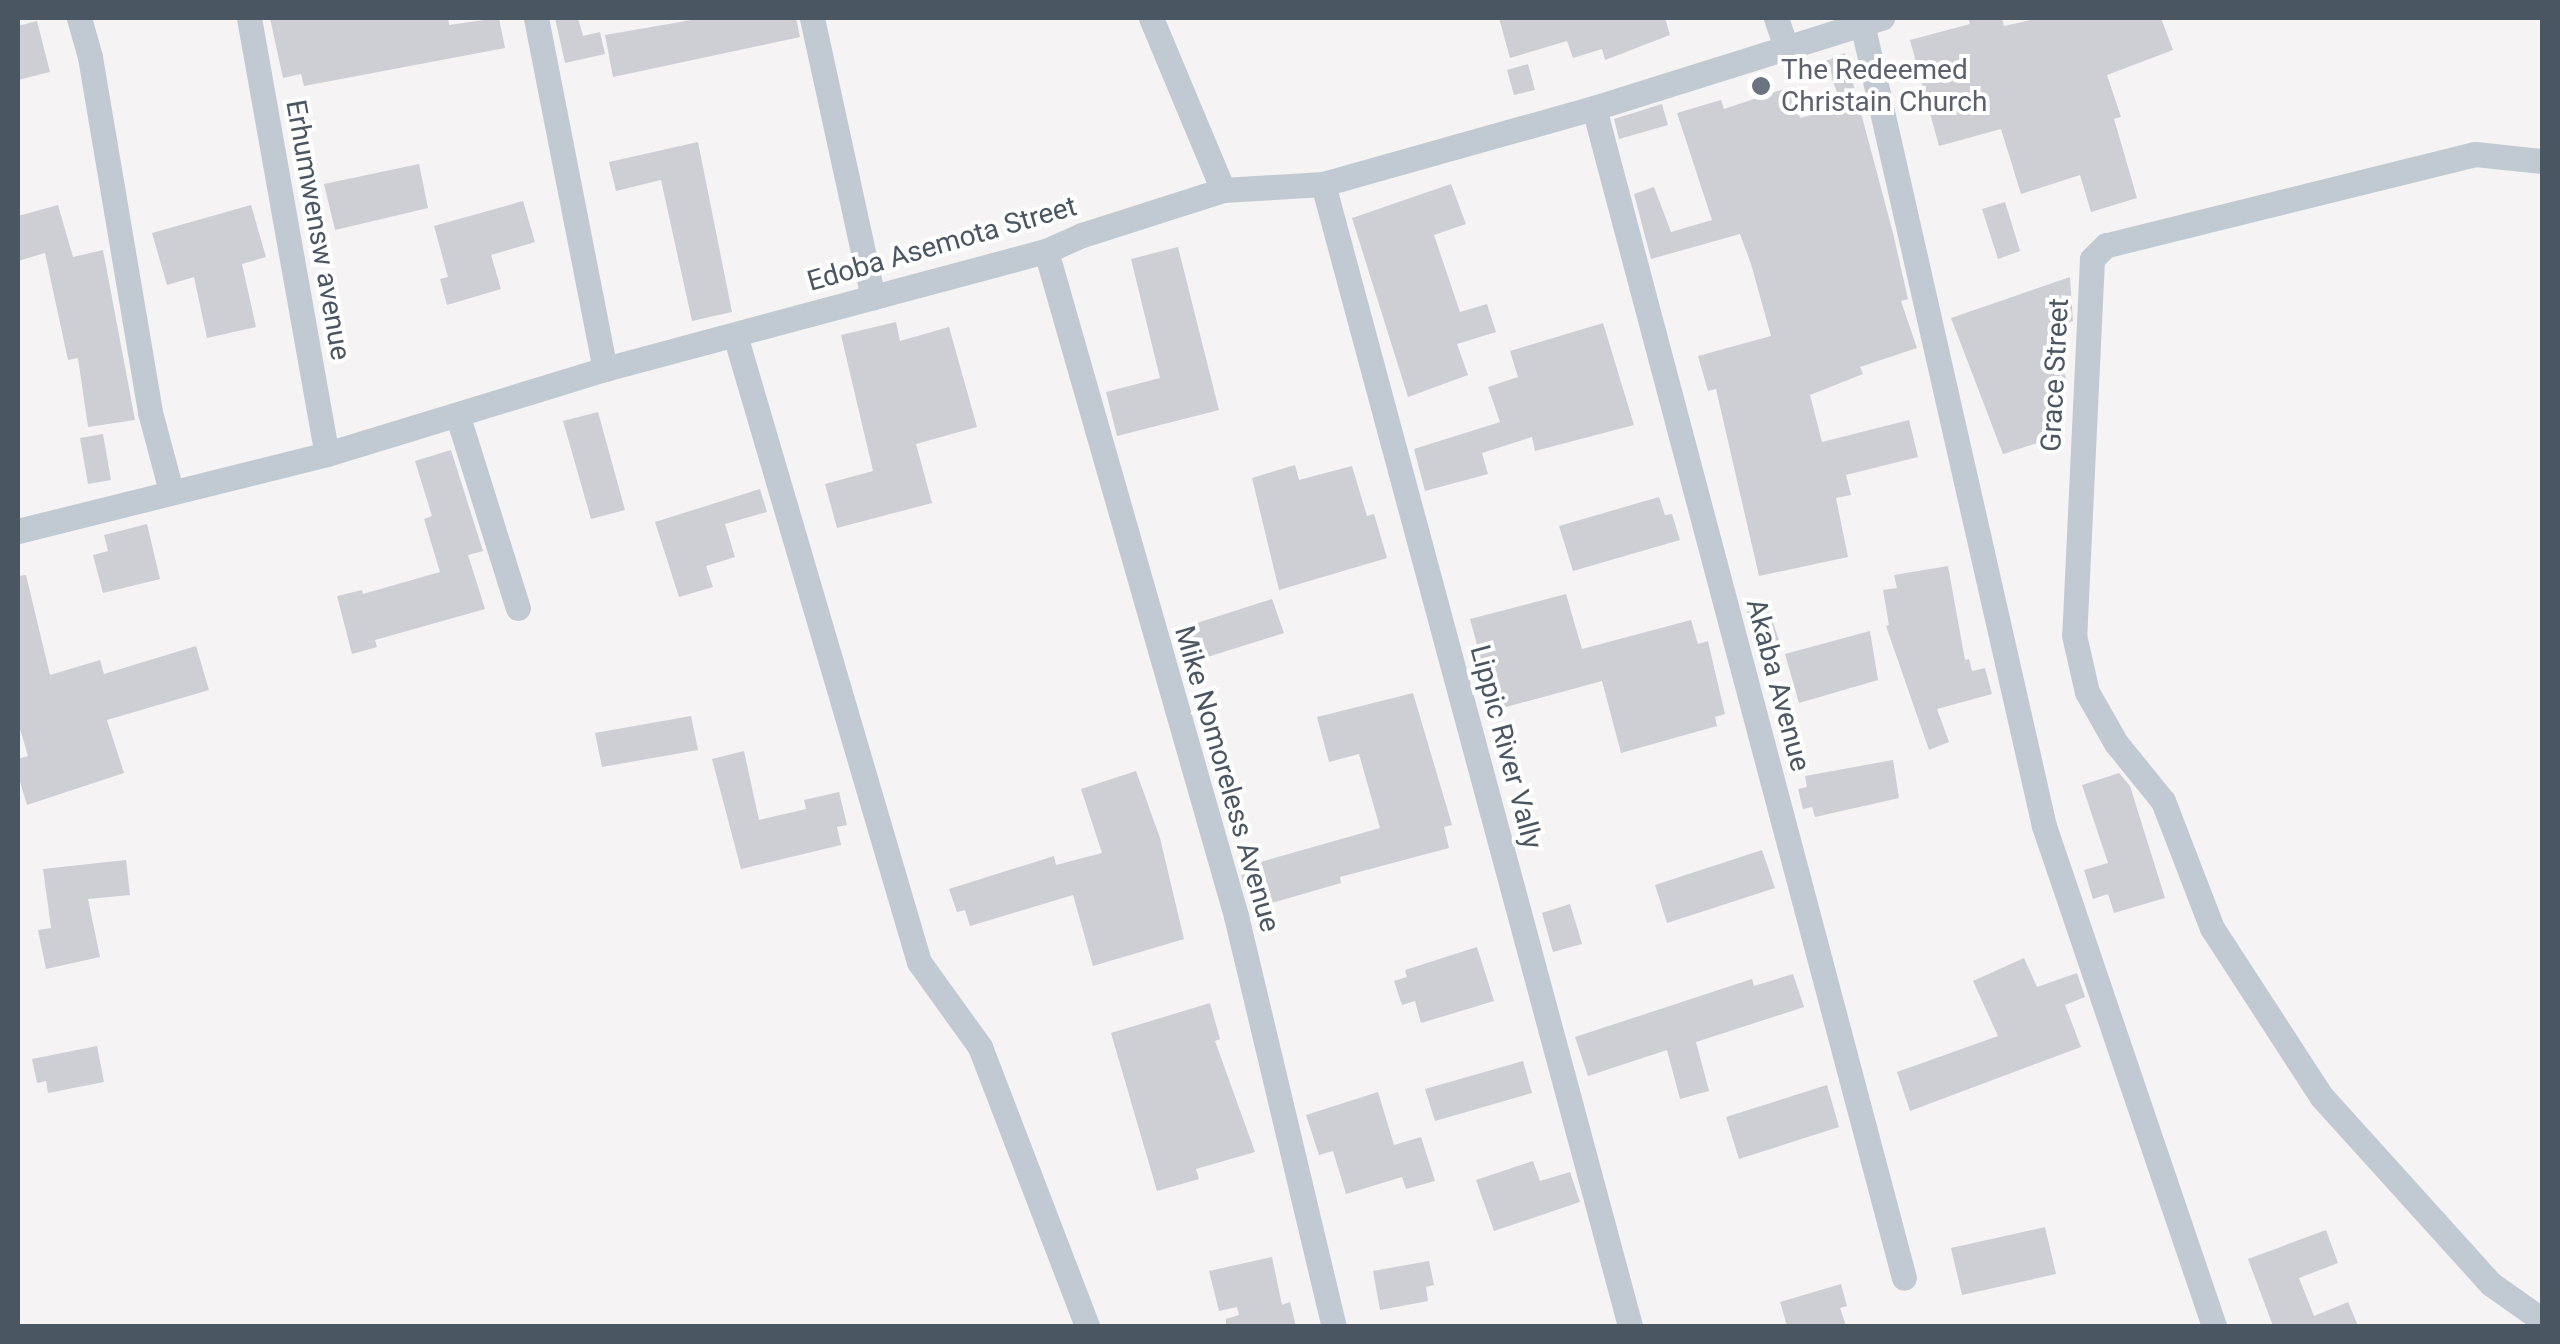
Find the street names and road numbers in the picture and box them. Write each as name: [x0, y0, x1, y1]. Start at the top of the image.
street label: Erhumwensw avenue: [279, 97, 357, 363]
street label: Edoba Asemota Street: [803, 189, 1081, 299]
street label: Grace Street: [2034, 297, 2076, 453]
street label: Akaba Avenue: [1739, 595, 1817, 775]
street label: Mike Nomoreless Avenue: [1167, 622, 1287, 936]
street label: Lippic River Vally: [1463, 641, 1549, 853]

